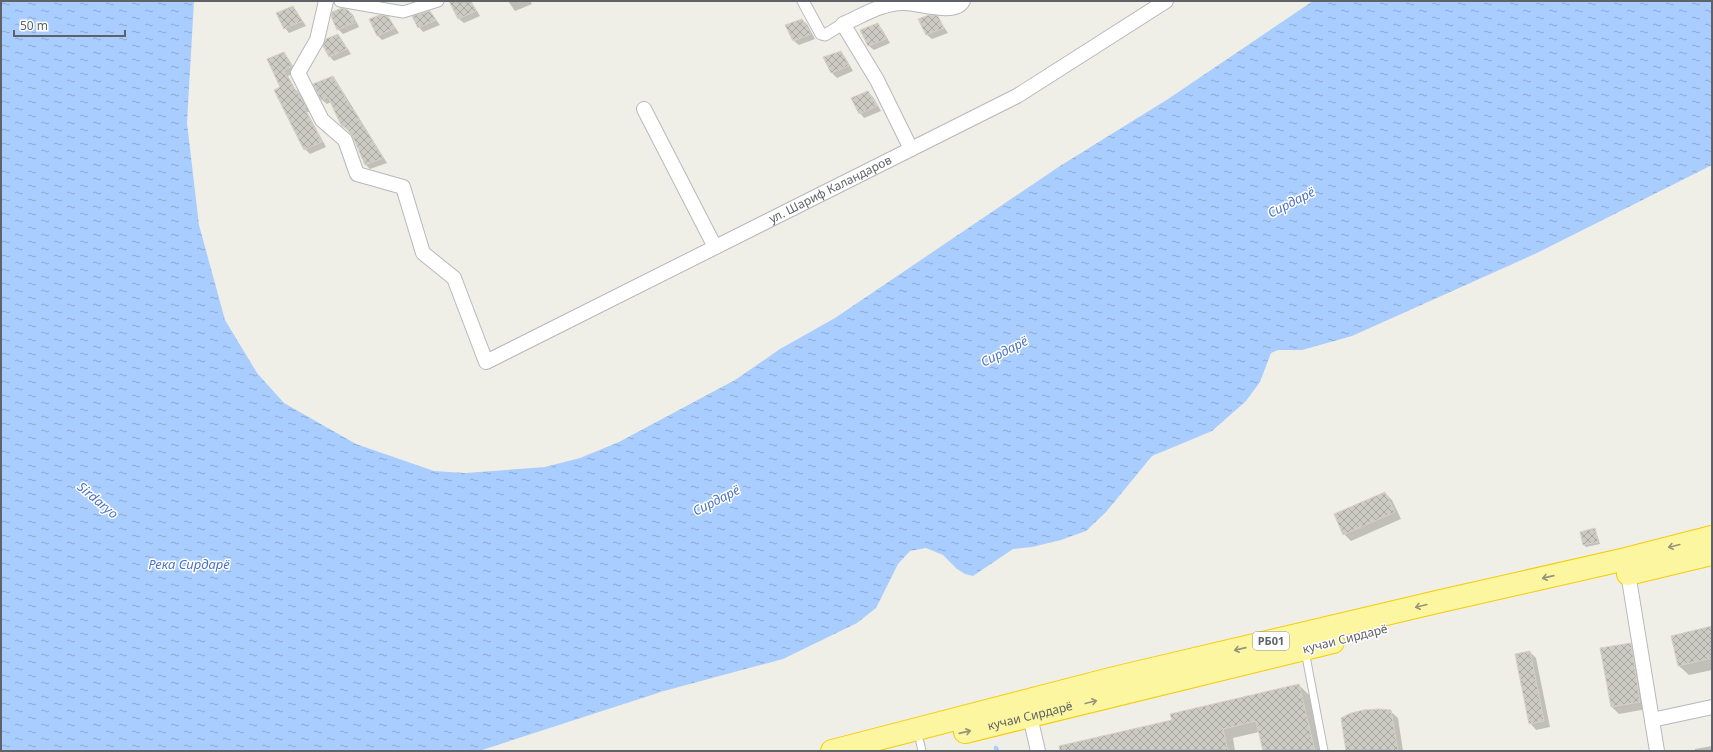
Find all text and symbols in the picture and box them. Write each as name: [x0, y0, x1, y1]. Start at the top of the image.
scale bar: [14, 12, 125, 38]
text: 50 m: [20, 17, 48, 34]
street label: ул. Шариф Каландаров: [766, 151, 895, 227]
water label: Сирдарё: [1264, 182, 1318, 222]
water label: Сирдарё: [977, 331, 1031, 371]
water label: Sirdaryo: [74, 478, 122, 522]
water label: Сирдарё: [689, 480, 743, 520]
one-way arrow: [1668, 543, 1681, 551]
water label: Река Сирдарё: [148, 555, 230, 573]
one-way arrow: [1542, 573, 1555, 581]
one-way arrow: [1415, 602, 1428, 610]
street label: кучаи Сирдарё: [1301, 620, 1390, 657]
road number: РБ01: [1253, 632, 1289, 650]
one-way arrow: [1234, 645, 1247, 653]
street label: кучаи Сирдарё: [986, 697, 1075, 734]
one-way arrow: [1084, 698, 1097, 706]
one-way arrow: [958, 728, 971, 736]

